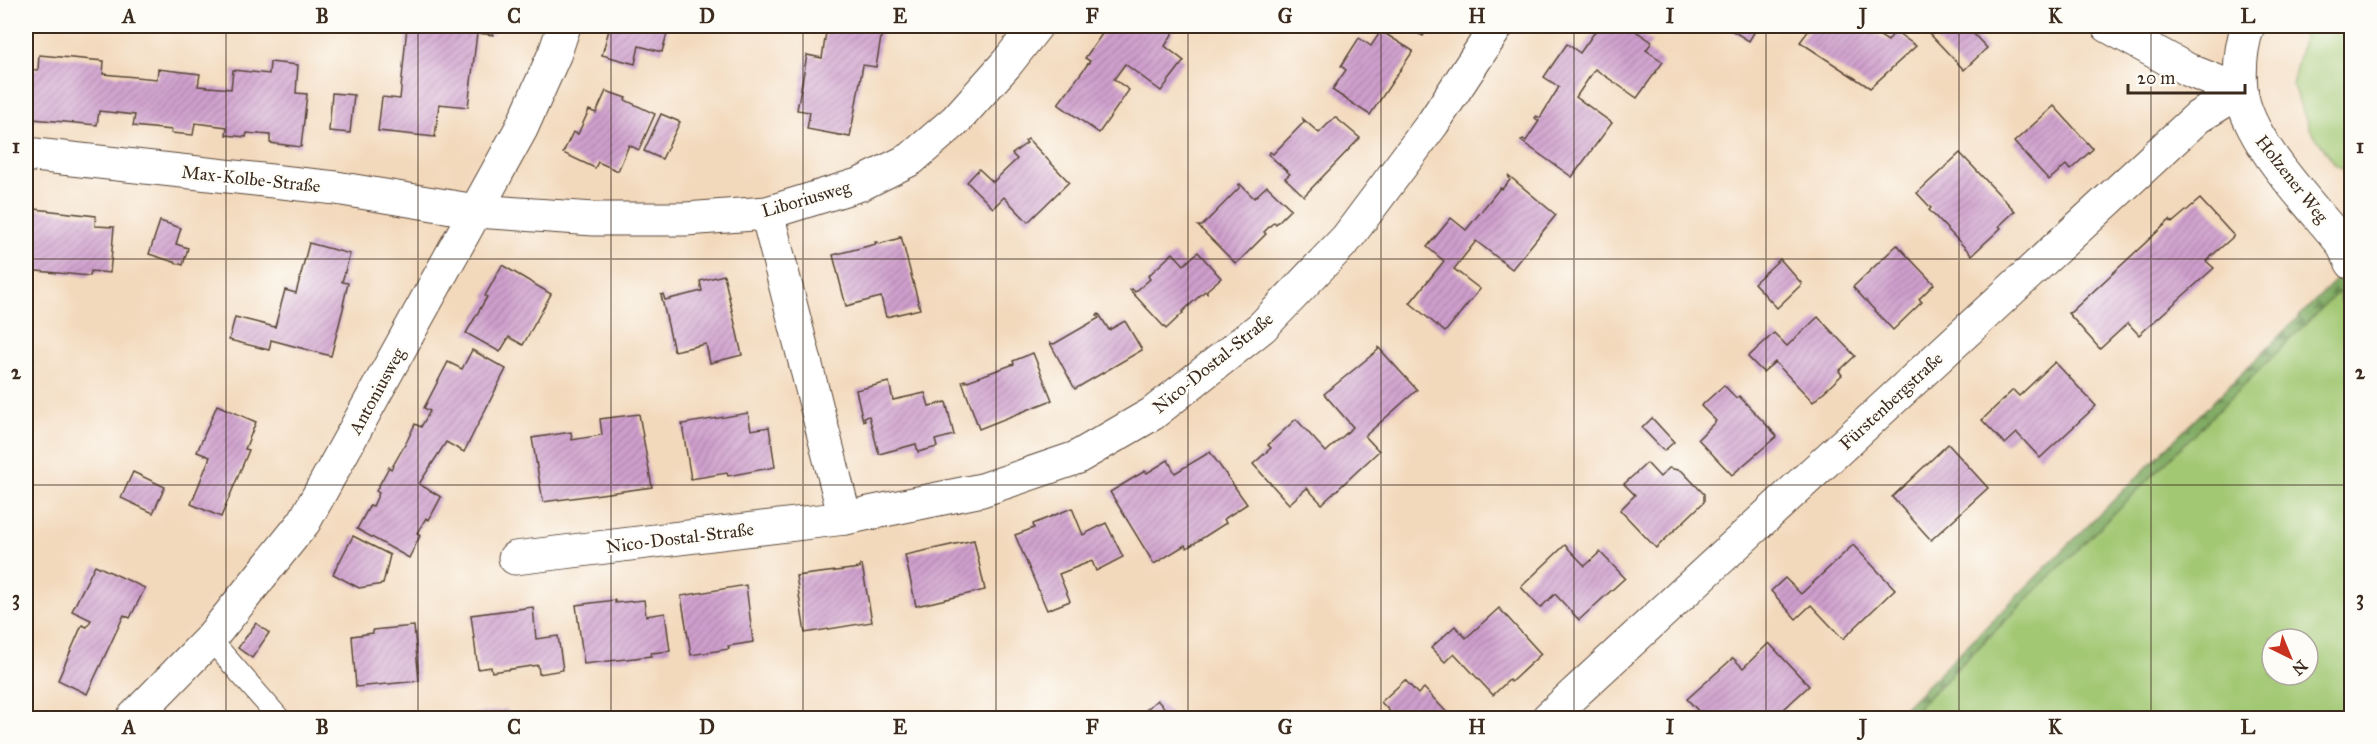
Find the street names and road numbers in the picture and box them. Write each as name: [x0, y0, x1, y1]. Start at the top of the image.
street label: Holzener Weg: [2250, 131, 2333, 228]
street label: Max-Kolbe-Straße: [180, 161, 322, 197]
street label: Liboriusweg: [759, 176, 854, 223]
street label: Nico-Dostal-Straße: [1148, 308, 1278, 418]
street label: Antoniusweg: [344, 343, 411, 440]
street label: Fürstenbergstraße: [1835, 347, 1948, 455]
street label: Nico-Dostal-Straße: [605, 518, 755, 558]

